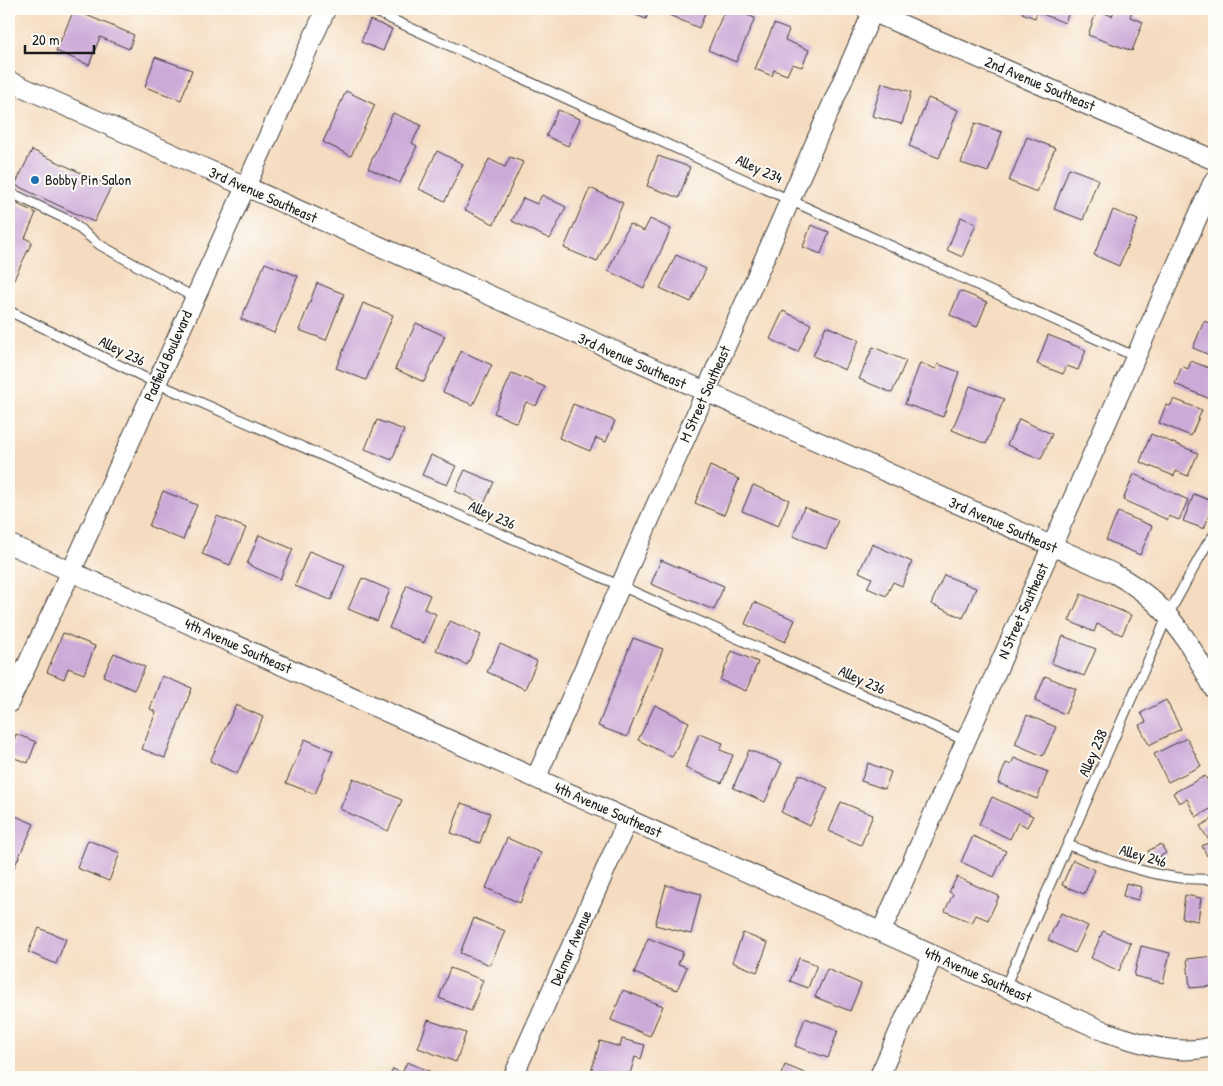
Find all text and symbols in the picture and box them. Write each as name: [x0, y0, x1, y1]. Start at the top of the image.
scale bar: [25, 22, 94, 54]
text: 20 m: [32, 29, 59, 50]
street label: 2nd Avenue Southeast: [982, 51, 1099, 117]
street label: Alley 234: [733, 149, 786, 188]
street label: 3rd Avenue Southeast: [206, 161, 321, 228]
place label: Bobby Pin Salon: [45, 169, 131, 190]
marker: Bobby Pin Salon: [29, 174, 41, 186]
street label: Padfield Boulevard: [138, 307, 197, 405]
street label: 3rd Avenue Southeast: [575, 327, 690, 394]
street label: Alley 236: [95, 330, 149, 371]
street label: M Street Southeast: [674, 341, 736, 446]
street label: 3rd Avenue Southeast: [946, 491, 1061, 558]
street label: Alley 236: [465, 495, 519, 534]
street label: N Street Southeast: [992, 559, 1053, 662]
street label: 4th Avenue Southeast: [181, 613, 296, 679]
street label: Alley 236: [835, 660, 889, 699]
street label: Alley 238: [1073, 726, 1112, 780]
street label: 4th Avenue Southeast: [551, 777, 666, 843]
street label: Alley 246: [1117, 839, 1169, 872]
street label: Delmar Avenue: [545, 907, 597, 989]
street label: 4th Avenue Southeast: [921, 942, 1036, 1008]

